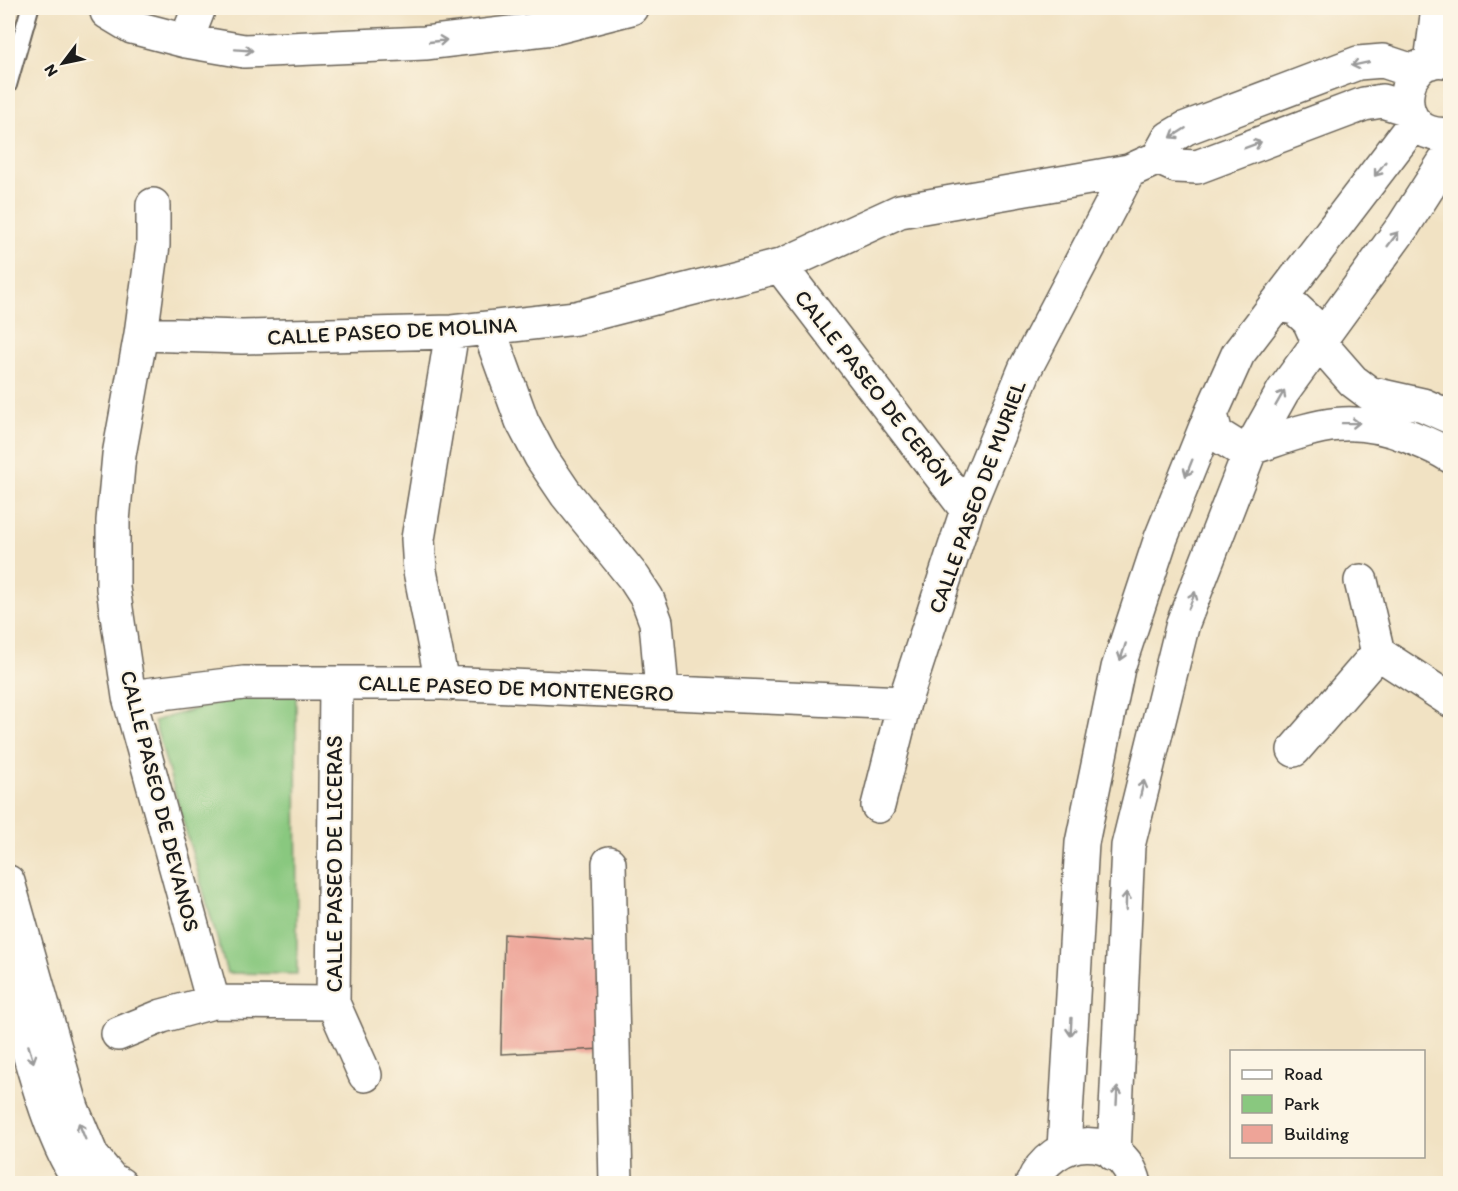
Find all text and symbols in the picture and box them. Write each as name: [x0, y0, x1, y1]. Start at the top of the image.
north arrow: [33, 33, 93, 93]
one-way arrow: [428, 35, 448, 46]
one-way arrow: [233, 44, 253, 55]
one-way arrow: [1350, 59, 1370, 70]
text: N: [40, 61, 62, 80]
one-way arrow: [1170, 128, 1187, 140]
one-way arrow: [1243, 139, 1261, 150]
one-way arrow: [1373, 161, 1386, 177]
one-way arrow: [1387, 232, 1400, 248]
street label: CALLE PASEO DE CERÓN: [789, 284, 959, 492]
street label: CALLE PASEO DE MOLINA: [266, 311, 518, 351]
street label: CALLE PASEO DE MURIEL: [922, 377, 1032, 617]
one-way arrow: [1274, 390, 1286, 407]
one-way arrow: [1341, 417, 1361, 429]
one-way arrow: [1183, 458, 1194, 477]
one-way arrow: [1187, 592, 1198, 610]
one-way arrow: [1117, 642, 1128, 661]
street label: CALLE PASEO DE DEVANOS: [114, 668, 206, 934]
street label: CALLE PASEO DE MONTENEGRO: [358, 669, 674, 707]
street label: CALLE PASEO DE LICERAS: [321, 735, 348, 993]
one-way arrow: [1137, 780, 1149, 799]
one-way arrow: [1120, 891, 1132, 911]
one-way arrow: [1065, 1017, 1076, 1037]
one-way arrow: [26, 1044, 37, 1063]
legend: [1230, 1050, 1425, 1158]
text: Road: [1284, 1063, 1323, 1085]
one-way arrow: [1112, 1086, 1123, 1106]
text: Park: [1284, 1093, 1319, 1115]
one-way arrow: [75, 1122, 86, 1140]
text: Building: [1284, 1123, 1350, 1145]

